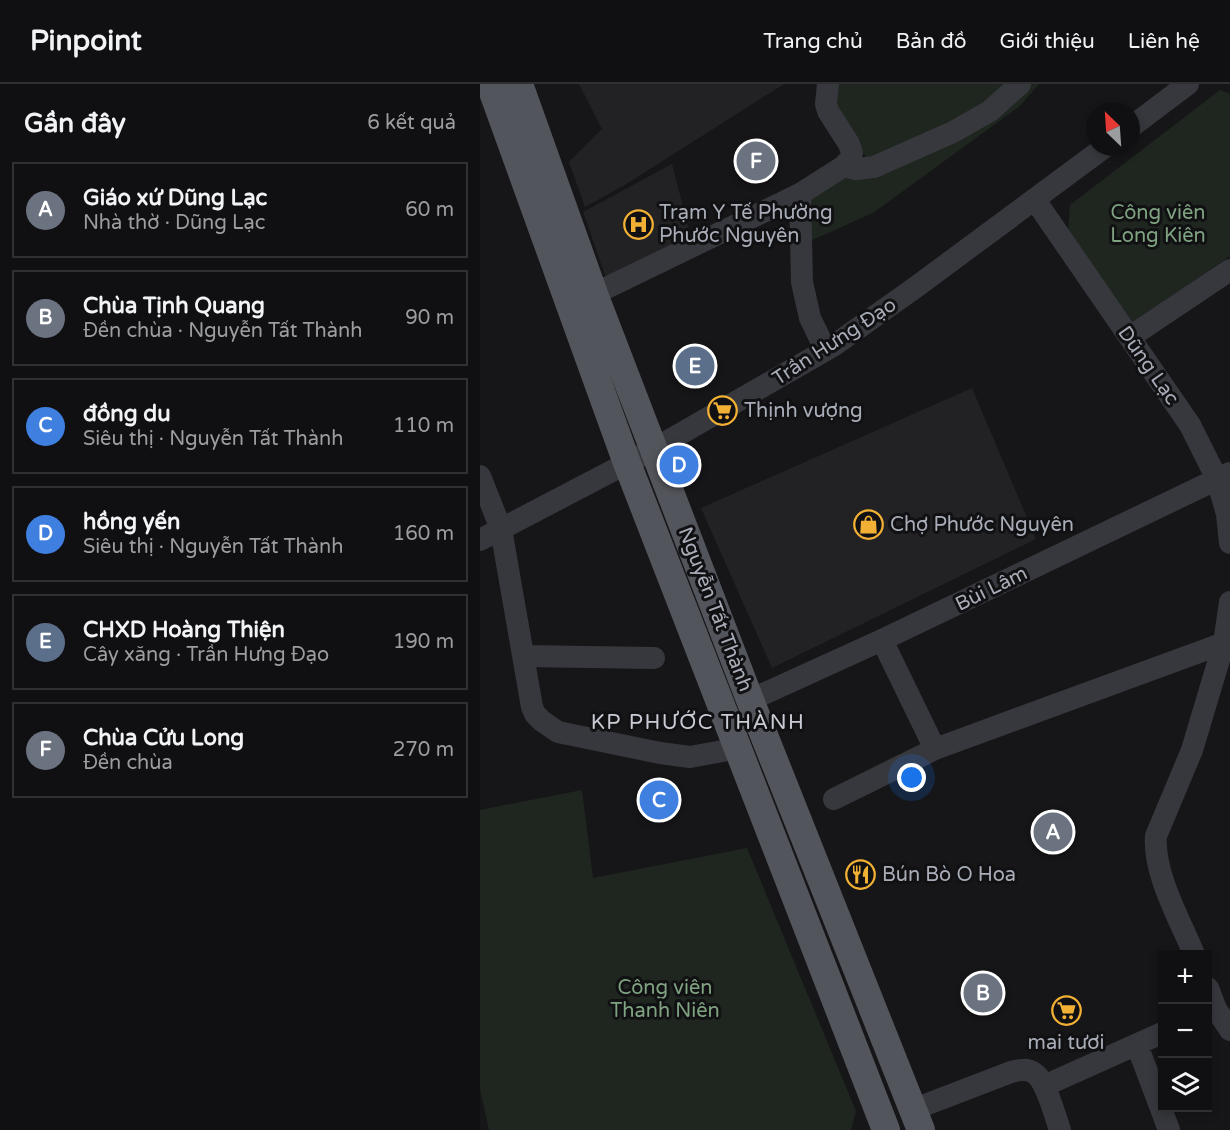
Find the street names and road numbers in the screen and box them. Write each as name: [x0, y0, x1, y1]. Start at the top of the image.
street label: Trần Hưng Đạo: [768, 293, 901, 391]
street label: Dũng Lạc: [1112, 322, 1184, 410]
street label: Nguyễn Tất Thành: [673, 524, 757, 695]
street label: Bùi Lâm: [951, 561, 1031, 617]

